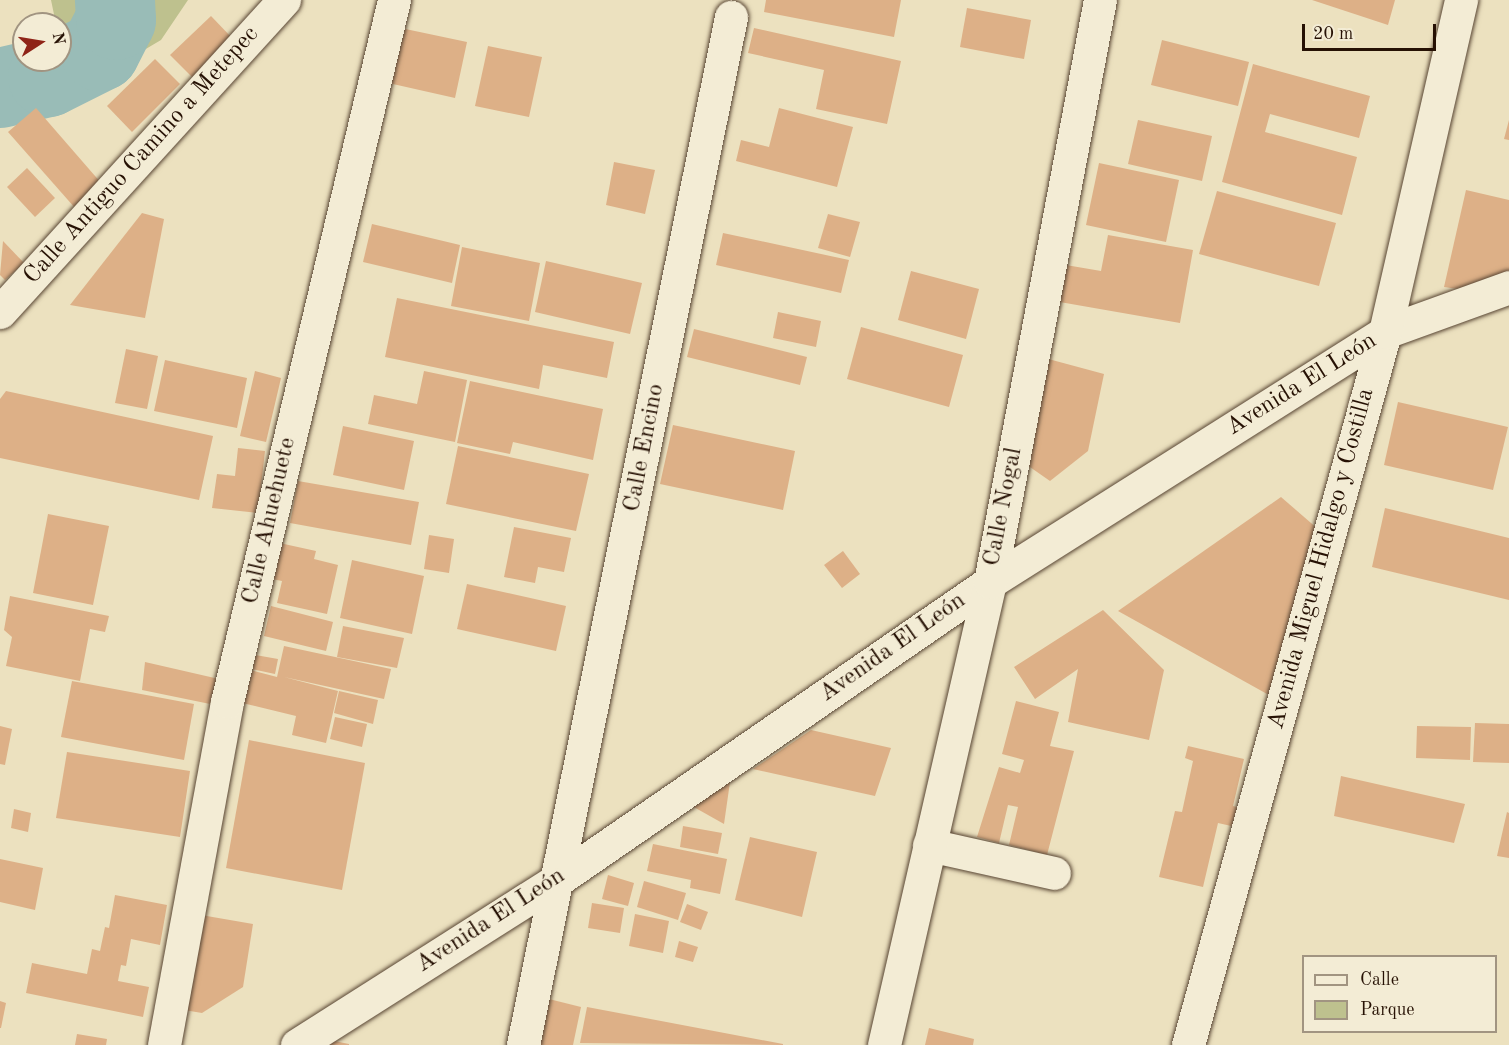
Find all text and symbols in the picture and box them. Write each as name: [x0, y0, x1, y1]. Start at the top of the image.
north arrow: [12, 12, 72, 72]
scale bar: [1305, 12, 1438, 50]
street label: Calle Antiguo Camino a Metepec: [18, 21, 266, 291]
text: 20 m: [1313, 25, 1353, 43]
text: N: [49, 31, 67, 46]
street label: Avenida El León: [1222, 327, 1382, 443]
street label: Calle Encino: [618, 381, 672, 515]
street label: Avenida Miguel Hidalgo y Costilla: [1263, 385, 1381, 733]
street label: Calle Ahuehuete: [237, 435, 303, 607]
street label: Calle Nogal: [978, 445, 1030, 569]
street label: Avenida El León: [814, 587, 972, 709]
street label: Avenida El León: [411, 862, 571, 980]
legend: [1302, 955, 1497, 1033]
text: Calle: [1360, 971, 1399, 989]
text: Parque: [1360, 1001, 1415, 1019]

